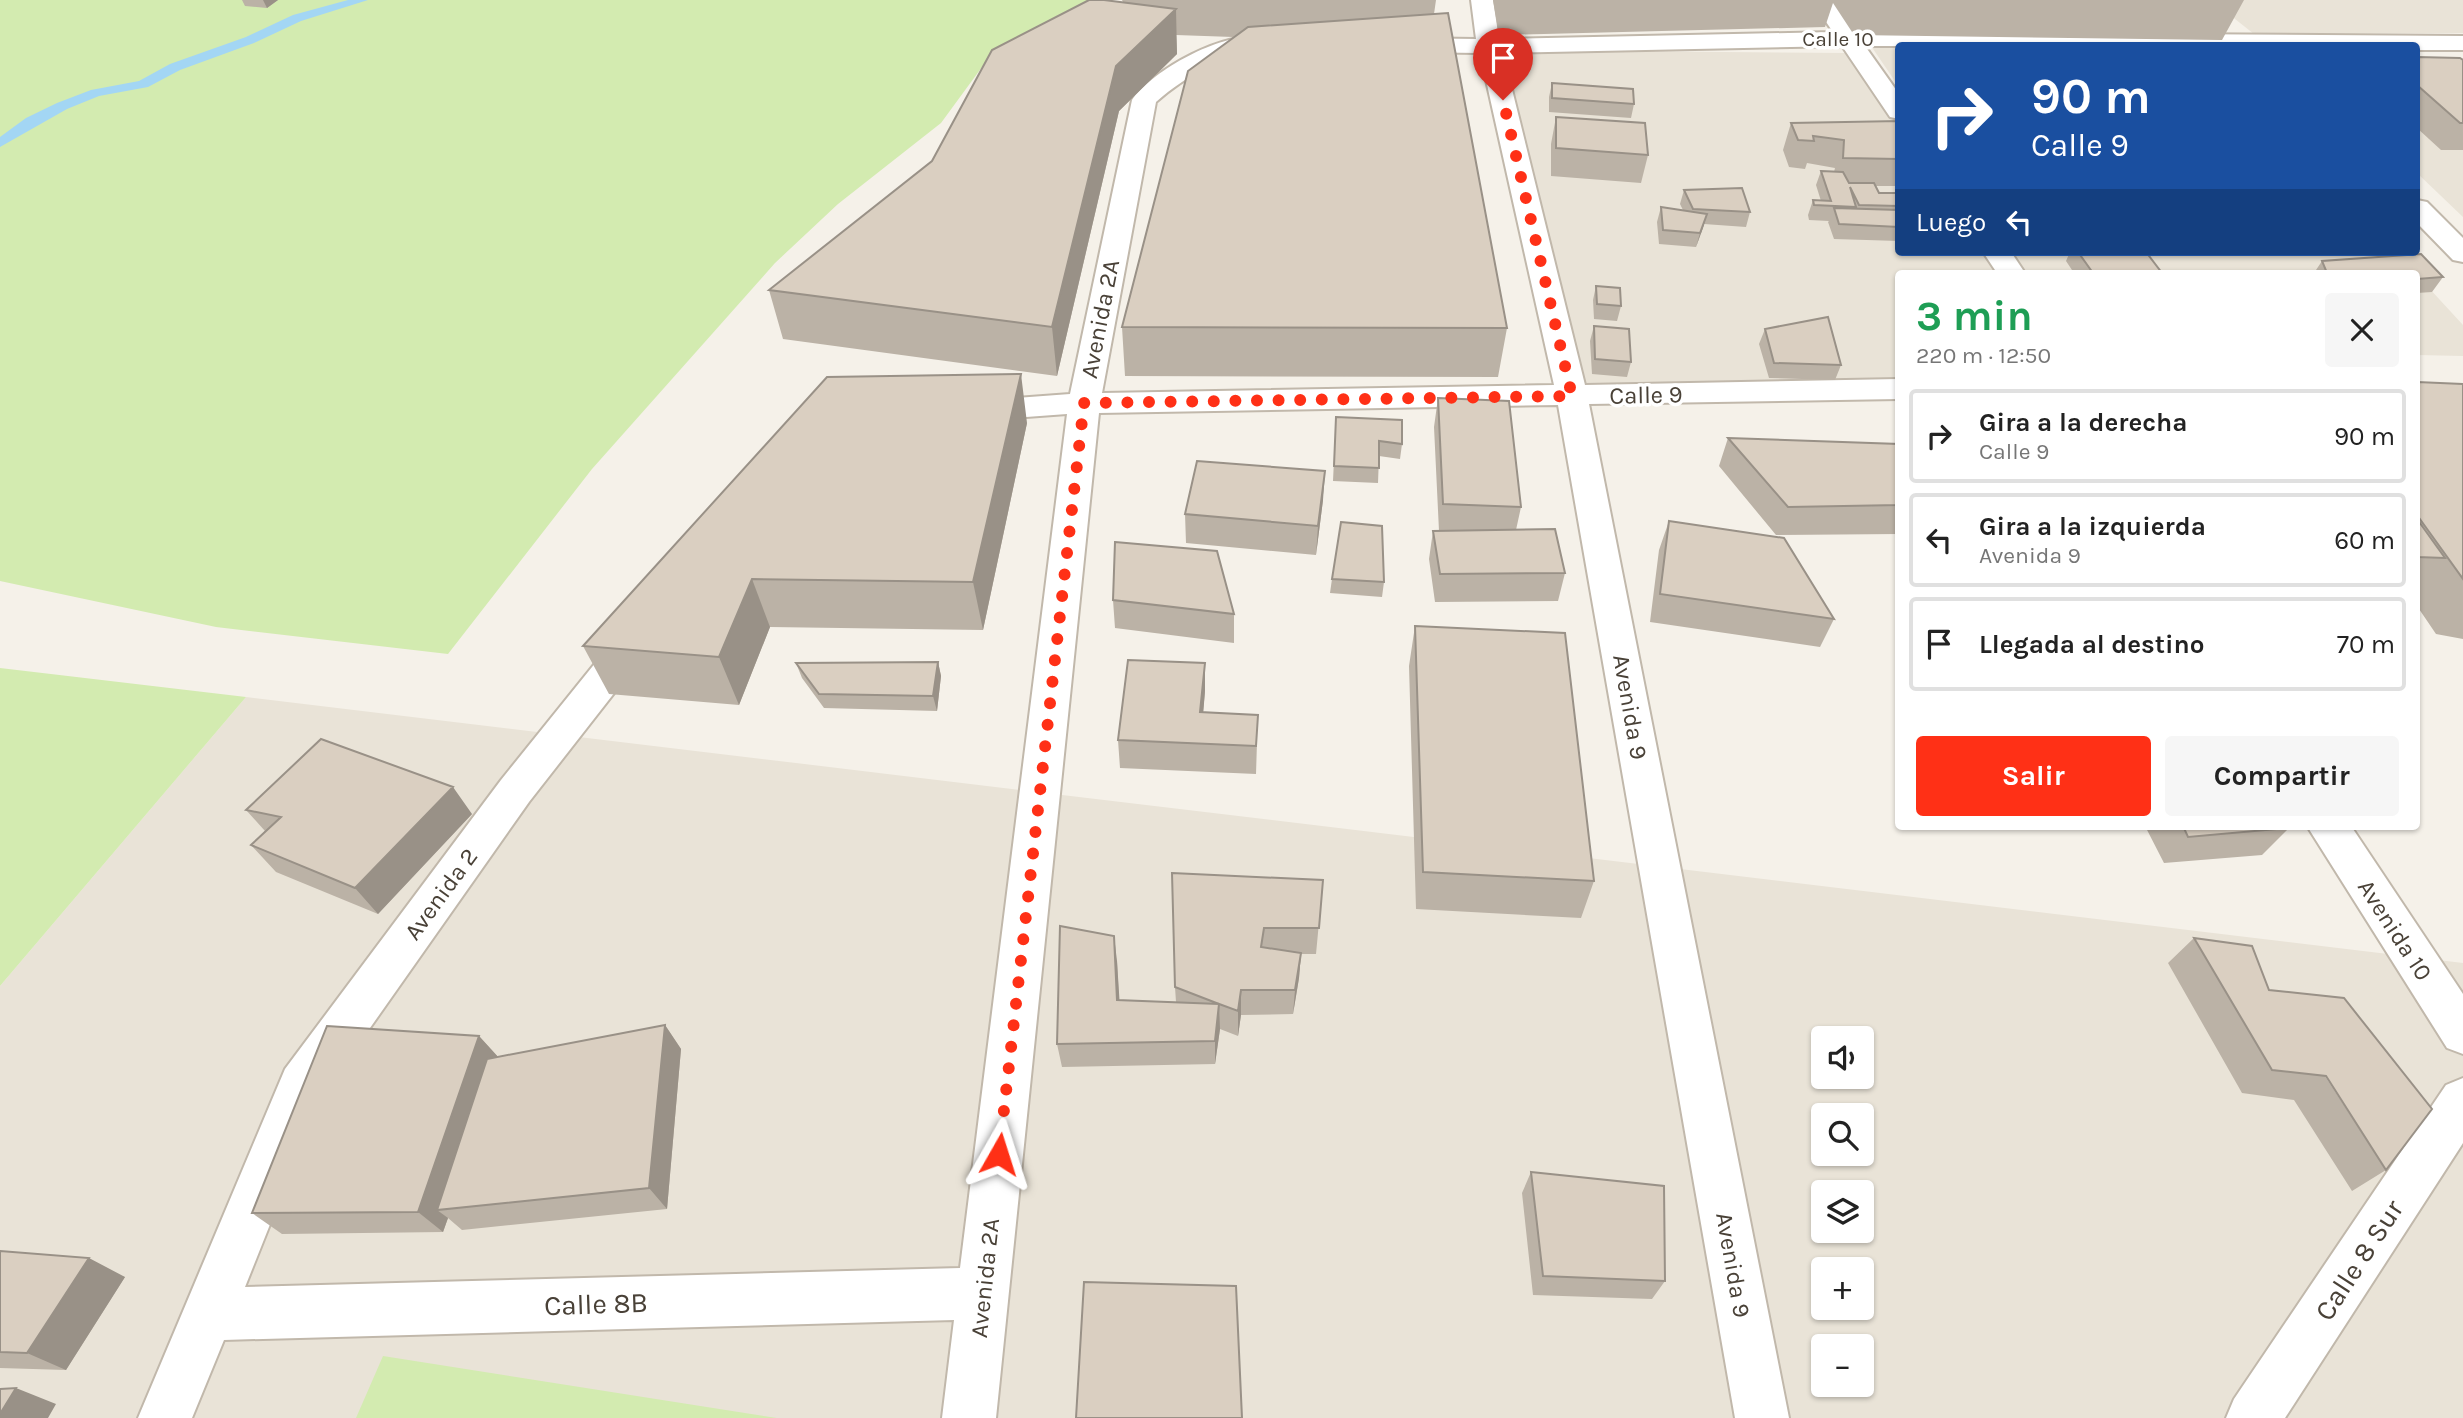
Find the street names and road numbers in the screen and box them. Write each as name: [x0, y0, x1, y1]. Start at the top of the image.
street label: Calle 10: [1802, 27, 1874, 51]
street label: Avenida 2A: [1075, 257, 1125, 381]
street label: Calle 9: [1609, 380, 1683, 410]
street label: Avenida 9: [1607, 652, 1653, 762]
street label: Avenida 2: [398, 843, 484, 945]
street label: Avenida 10: [2352, 874, 2438, 986]
street label: Calle 8 Sur: [2308, 1193, 2411, 1327]
street label: Avenida 9: [1710, 1210, 1756, 1320]
street label: Avenida 2A: [965, 1217, 1005, 1339]
street label: Calle 8B: [544, 1286, 648, 1322]

